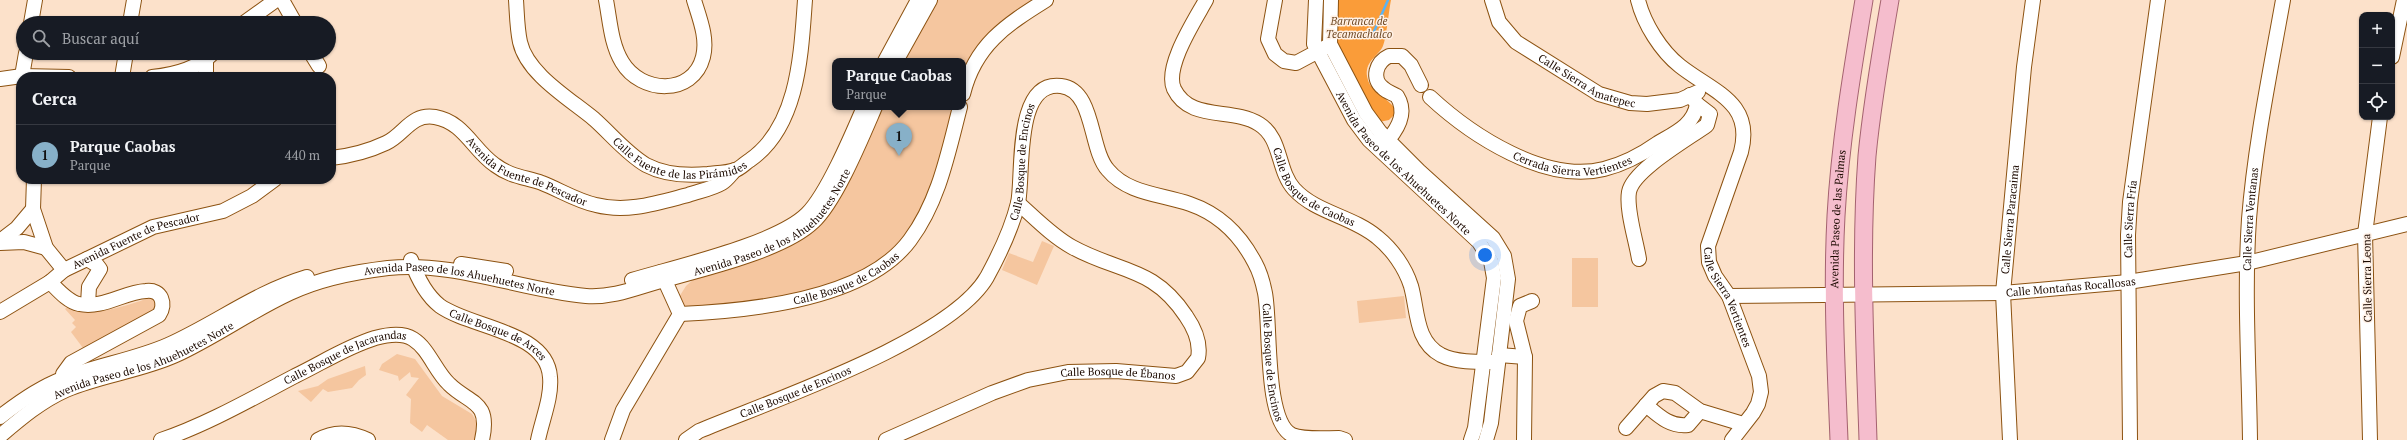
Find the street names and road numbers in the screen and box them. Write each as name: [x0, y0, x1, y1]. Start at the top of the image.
street label: Calle Sierra Amatepec: [1536, 51, 1636, 110]
street label: Avenida Paseo de los Ahuehuetes Norte: [1333, 89, 1474, 238]
street label: Calle Bosque de Encinos: [1006, 101, 1038, 222]
street label: Avenida Fuente de Pescador: [464, 134, 590, 209]
street label: Calle Fuente de las Pirámides: [610, 134, 750, 182]
street label: Calle Bosque de Caobas: [1270, 145, 1358, 229]
street label: Cerrada Sierra Vertientes: [1511, 148, 1634, 179]
street label: Avenida Paseo de las Palmas: [1827, 149, 1849, 289]
street label: Calle Sierra Paracaima: [1998, 164, 2022, 275]
street label: Avenida Paseo de los Ahuehuetes Norte: [692, 166, 854, 279]
street label: Calle Sierra Ventanas: [2240, 166, 2262, 271]
street label: Calle Sierra Fría: [2121, 179, 2140, 258]
street label: Avenida Fuente de Pescador: [70, 209, 202, 272]
street label: Calle Sierra Leona: [2359, 233, 2375, 322]
street label: Calle Sierra Vertientes: [1701, 247, 1755, 350]
street label: Calle Bosque de Caobas: [792, 249, 902, 308]
street label: Avenida Paseo de los Ahuehuetes Norte: [363, 260, 556, 299]
street label: Calle Montañas Rocallosas: [2005, 274, 2137, 300]
street label: Calle Bosque de Encinos: [1259, 303, 1287, 424]
street label: Calle Bosque de Arces: [447, 305, 550, 363]
street label: Avenida Paseo de los Ahuehuetes Norte: [51, 318, 237, 402]
street label: Calle Bosque de Jacarandas: [281, 328, 408, 388]
street label: Calle Bosque de Encinos: [738, 363, 854, 421]
street label: Calle Bosque de Ébanos: [1059, 364, 1176, 383]

